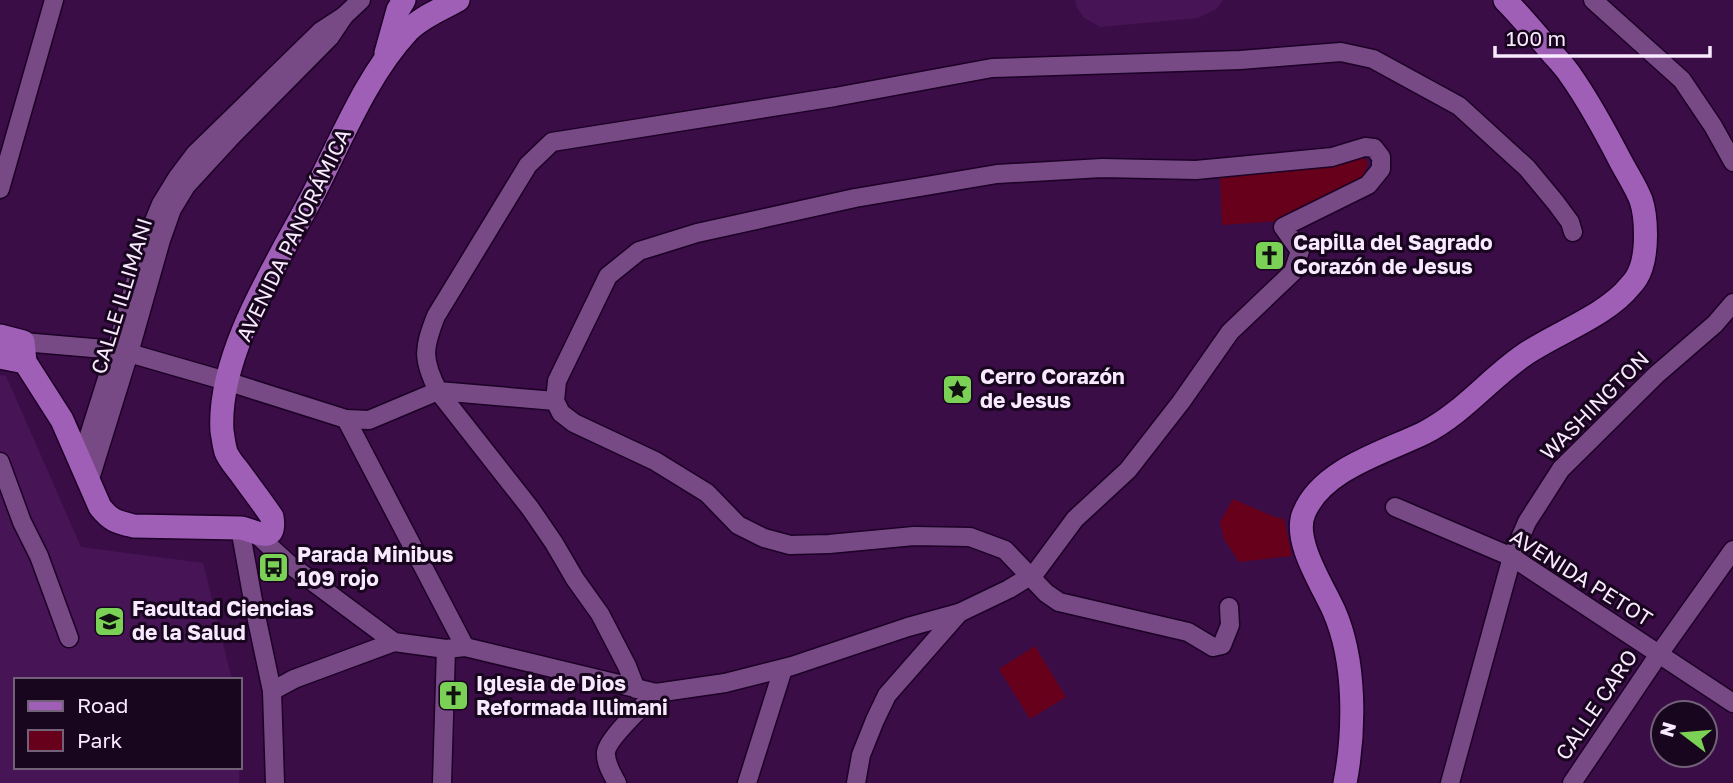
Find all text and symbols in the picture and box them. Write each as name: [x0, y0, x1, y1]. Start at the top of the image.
scale bar: [1495, 14, 1710, 58]
text: 100 m: [1506, 25, 1566, 51]
street label: AVENIDA PANORÁMICA: [230, 124, 356, 345]
street label: CALLE ILLIMANI: [85, 215, 157, 377]
place label: Capilla del Sagrado Corazón de Jesus: [1293, 229, 1493, 279]
church icon: Capilla del Sagrado Corazón de Jesus: [1253, 238, 1287, 272]
street label: WASHINGTON: [1534, 345, 1654, 465]
place label: Cerro Corazón de Jesus: [980, 363, 1125, 413]
place icon: Cerro Corazón de Jesus: [940, 372, 974, 406]
street label: AVENIDA PETOT: [1506, 523, 1657, 631]
place label: Parada Minibus 109 rojo: [297, 541, 454, 591]
bus stop icon: Parada Minibus 109 rojo: [257, 550, 291, 584]
place label: Facultad Ciencias de la Salud: [132, 595, 314, 645]
school or university icon: Facultad Ciencias de la Salud: [92, 604, 126, 638]
street label: CALLE CARO: [1550, 644, 1643, 765]
place label: Iglesia de Dios Reformada Illimani: [476, 670, 668, 720]
legend: [14, 678, 242, 769]
church icon: Iglesia de Dios Reformada Illimani: [436, 679, 470, 713]
text: Road: [77, 692, 128, 718]
north arrow: [1649, 699, 1719, 769]
text: N: [1654, 719, 1680, 739]
text: Park: [77, 727, 123, 753]

